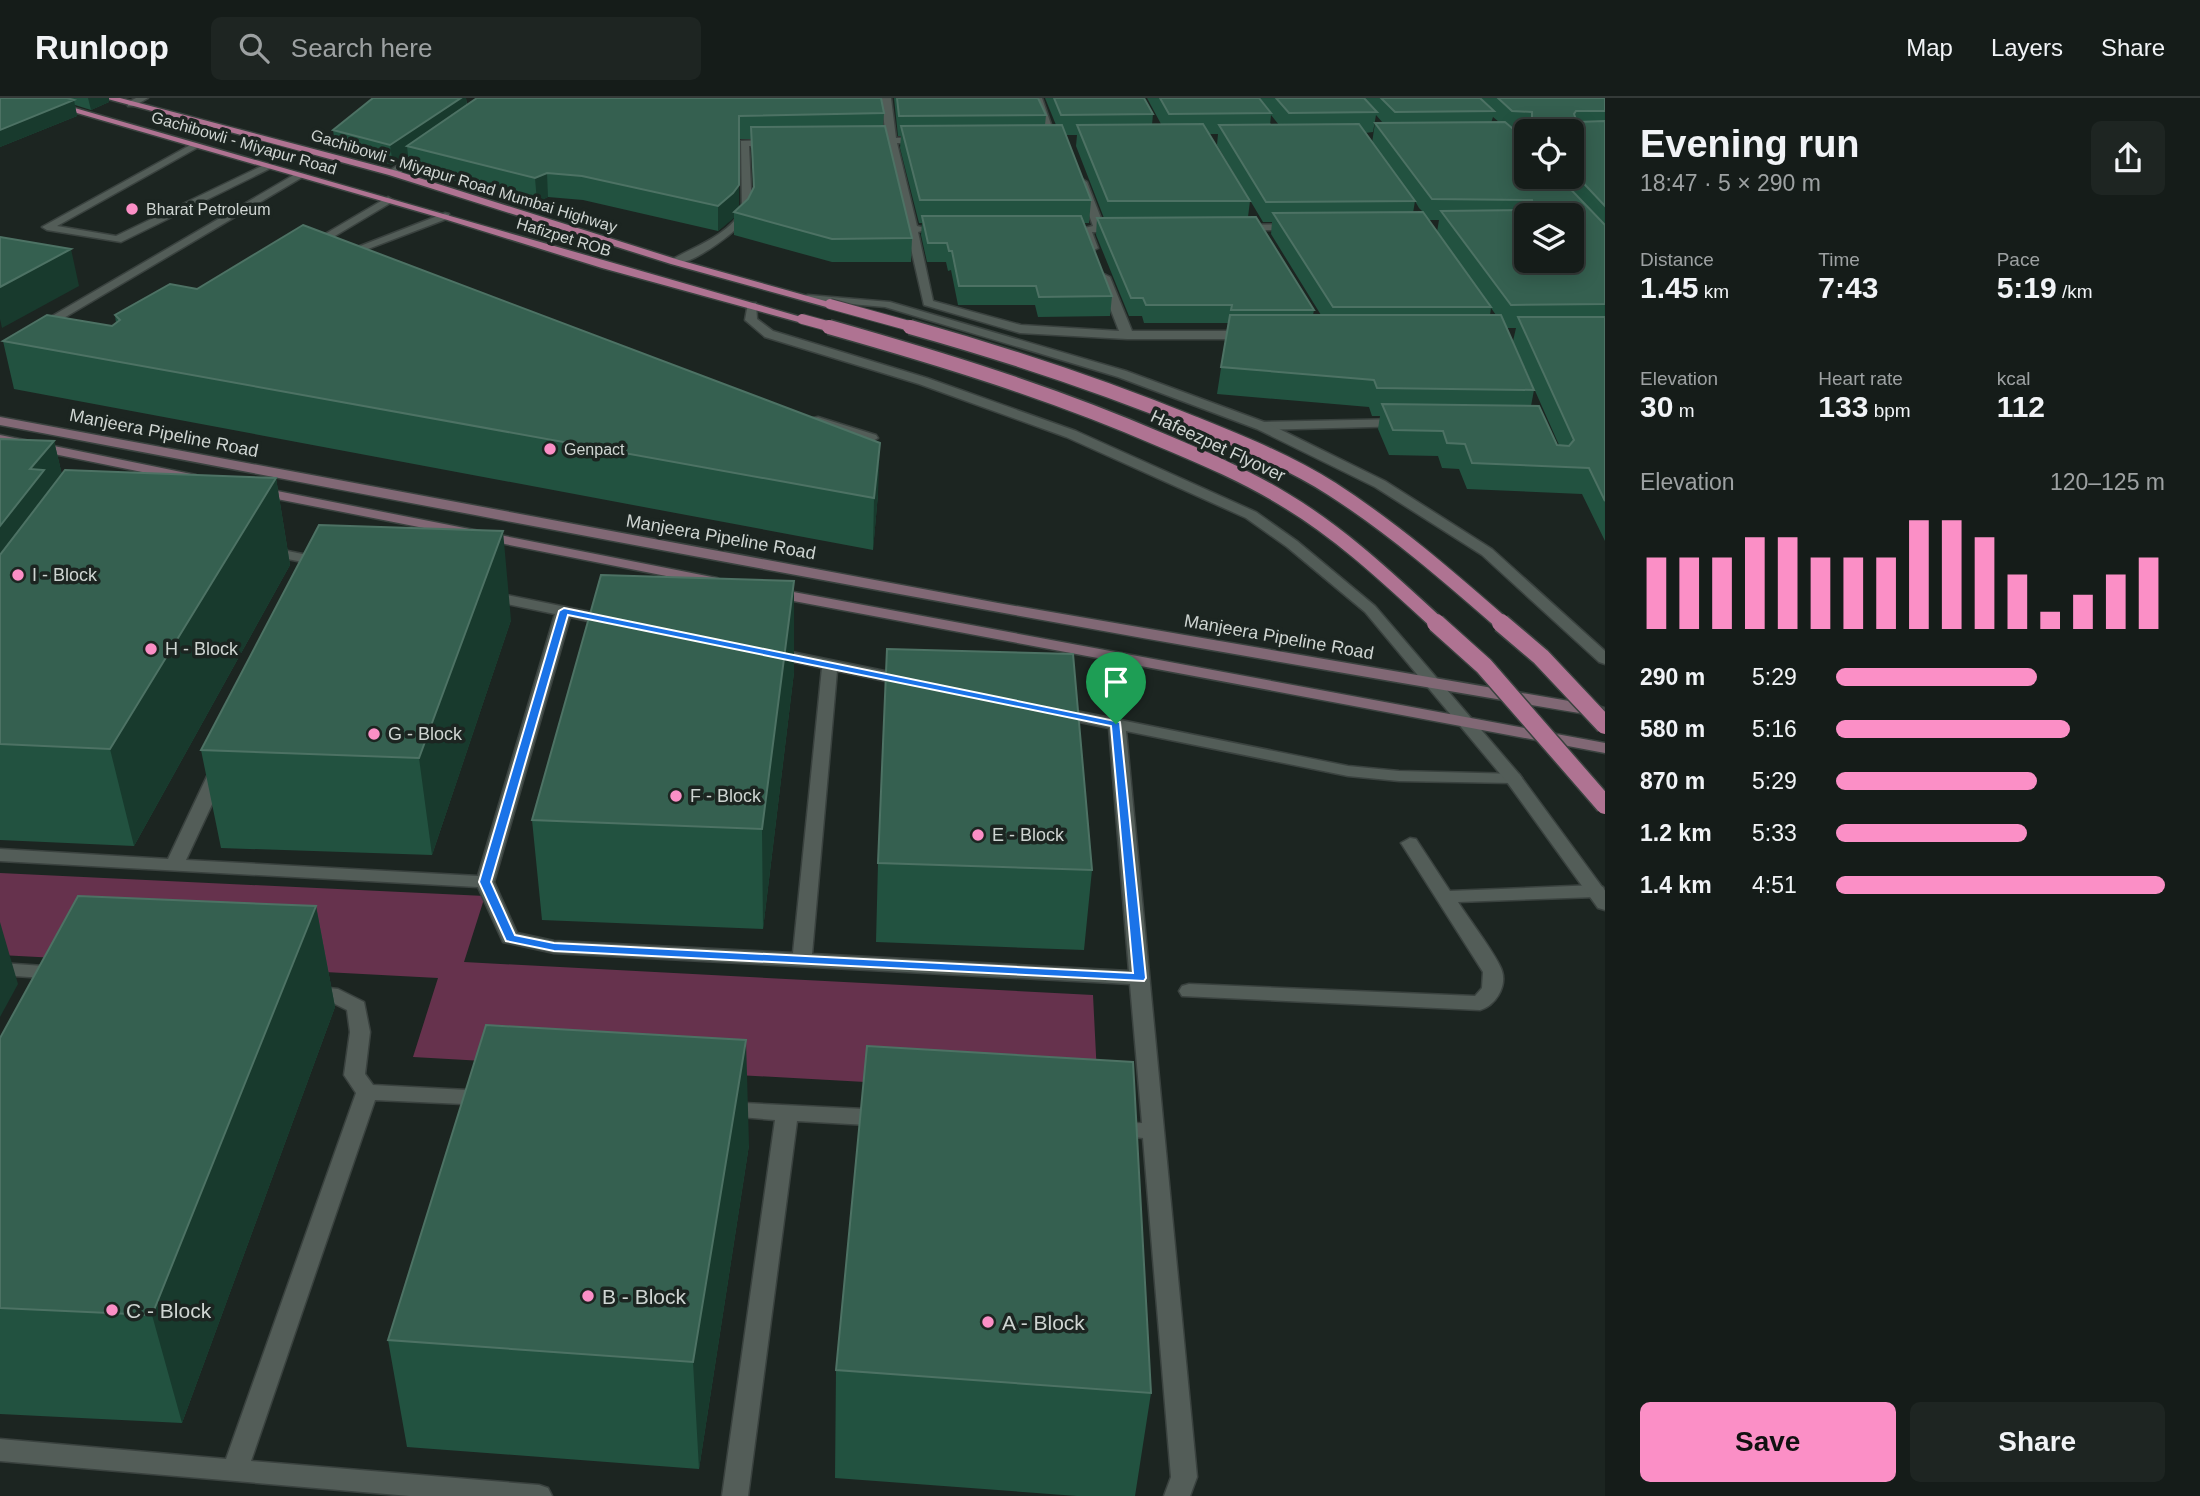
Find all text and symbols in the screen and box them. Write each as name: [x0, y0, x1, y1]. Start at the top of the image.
search box: [211, 17, 701, 80]
text: Runloop: [35, 29, 169, 66]
icon: search: [235, 29, 273, 67]
text: Search here: [291, 33, 432, 63]
text: Map: [1906, 34, 1953, 61]
text: Layers: [1991, 34, 2063, 61]
text: Share: [2101, 34, 2165, 61]
street label: Gachibowli - Miyapur Road: [149, 108, 339, 178]
map controls: [1514, 119, 1584, 273]
button: locate: [1514, 119, 1584, 189]
button: share: [2091, 121, 2165, 195]
text: Evening run: [1640, 123, 1860, 165]
street label: Gachibowli - Miyapur Road Mumbai Highway: [309, 126, 619, 236]
text: 18:47 · 5 × 290 m: [1640, 170, 1821, 196]
marker: Bharat Petroleum: [124, 201, 140, 217]
place label: Bharat Petroleum: [146, 201, 271, 218]
button: layers: [1514, 203, 1584, 273]
street label: Hafizpet ROB: [515, 215, 613, 259]
text: Distance: [1640, 249, 1714, 270]
text: Time: [1818, 249, 1860, 270]
text: Pace: [1997, 249, 2040, 270]
text: 1.45: [1640, 271, 1698, 304]
text: 7:43: [1818, 271, 1878, 304]
text: 5:19: [1997, 271, 2057, 304]
text: km: [1698, 281, 1729, 302]
text: /km: [2057, 281, 2093, 302]
text: Elevation: [1640, 368, 1718, 389]
text: Heart rate: [1818, 368, 1903, 389]
text: kcal: [1997, 368, 2030, 389]
text: 30: [1640, 390, 1673, 423]
text: 133: [1818, 390, 1868, 423]
text: 112: [1997, 390, 2045, 423]
text: m: [1673, 400, 1694, 421]
text: bpm: [1868, 400, 1911, 421]
street label: Manjeera Pipeline Road: [68, 405, 260, 461]
street label: Hafeezpet Flyover: [1148, 406, 1288, 486]
marker: Genpact: [542, 441, 558, 457]
place label: Genpact: [564, 441, 625, 458]
text: Elevation: [1640, 469, 1735, 495]
text: 120–125 m: [2050, 469, 2165, 495]
street label: Manjeera Pipeline Road: [625, 510, 817, 564]
place label: I - Block: [32, 565, 98, 585]
marker: I - Block: [10, 567, 26, 583]
street label: Manjeera Pipeline Road: [1183, 610, 1375, 664]
place label: H - Block: [165, 639, 239, 659]
marker: H - Block: [143, 641, 159, 657]
pin: [1086, 652, 1146, 724]
icon: arrive: [1097, 663, 1135, 701]
text: 290 m: [1640, 664, 1705, 690]
text: 5:29: [1752, 664, 1797, 690]
text: 580 m: [1640, 716, 1705, 742]
text: 5:16: [1752, 716, 1797, 742]
place label: G - Block: [388, 724, 463, 744]
marker: G - Block: [366, 726, 382, 742]
text: 870 m: [1640, 768, 1705, 794]
text: 5:29: [1752, 768, 1797, 794]
place label: F - Block: [690, 786, 762, 806]
marker: F - Block: [668, 788, 684, 804]
text: 1.2 km: [1640, 820, 1712, 846]
text: 5:33: [1752, 820, 1797, 846]
place label: E - Block: [992, 825, 1065, 845]
marker: E - Block: [970, 827, 986, 843]
text: 1.4 km: [1640, 872, 1712, 898]
text: 4:51: [1752, 872, 1797, 898]
place label: B - Block: [602, 1285, 687, 1308]
marker: B - Block: [580, 1288, 596, 1304]
place label: C - Block: [126, 1299, 212, 1322]
marker: C - Block: [104, 1302, 120, 1318]
place label: A - Block: [1002, 1311, 1085, 1334]
marker: A - Block: [980, 1314, 996, 1330]
button: Save: [1640, 1402, 1896, 1482]
button: Share: [1910, 1402, 2165, 1482]

